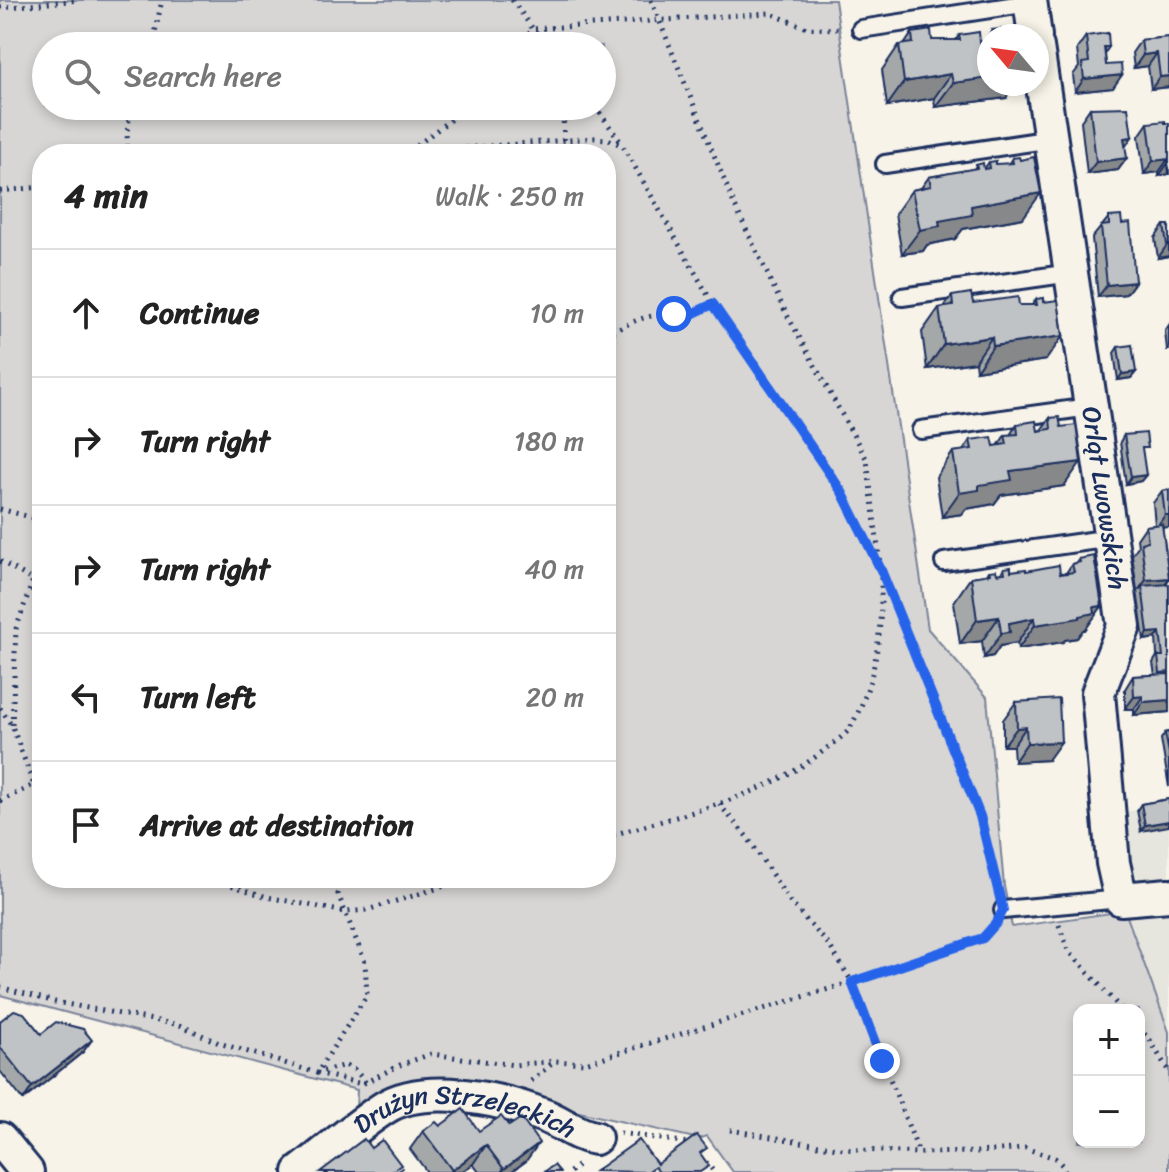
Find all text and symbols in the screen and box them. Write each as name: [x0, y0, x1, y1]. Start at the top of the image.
north arrow: [977, 24, 1049, 96]
search box: [32, 32, 616, 120]
text: Search here: [124, 49, 282, 103]
icon: search: [60, 54, 104, 98]
text: 4 min: [64, 166, 148, 226]
text: Walk · 250 m: [435, 173, 584, 219]
text: Continue: [140, 286, 259, 340]
text: 10 m: [530, 290, 584, 336]
icon: ahead: [64, 291, 108, 335]
route start: [656, 296, 692, 332]
street label: Orląt Lwowskich: [1068, 403, 1141, 593]
text: Turn right: [140, 414, 270, 468]
text: 180 m: [514, 418, 584, 464]
icon: right: [64, 419, 108, 463]
text: Turn right: [140, 542, 270, 596]
text: 40 m: [525, 546, 584, 592]
icon: right: [64, 547, 108, 591]
text: Turn left: [140, 670, 256, 724]
text: 20 m: [526, 674, 584, 720]
icon: left: [64, 675, 108, 719]
text: Arrive at destination: [140, 798, 414, 852]
icon: arrive: [64, 803, 108, 847]
map controls: [1073, 1004, 1145, 1148]
button: +: [1073, 1004, 1145, 1076]
route end: [864, 1043, 900, 1079]
text: Drużyn Strzeleckich: [343, 1072, 585, 1151]
button: −: [1073, 1076, 1145, 1148]
street label: Drużyn Strzeleckich: [350, 1120, 582, 1152]

